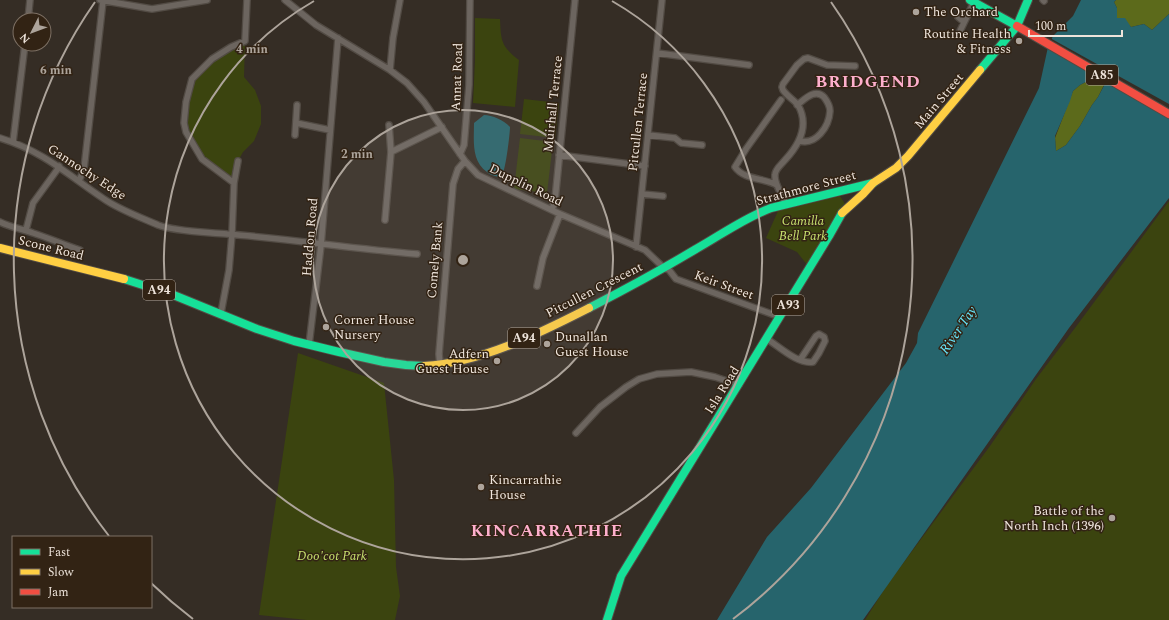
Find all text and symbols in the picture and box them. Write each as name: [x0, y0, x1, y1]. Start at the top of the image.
place label: The Orchard: [924, 2, 998, 22]
marker: The Orchard: [911, 7, 921, 17]
north arrow: [12, 12, 52, 52]
scale bar: [1029, 12, 1122, 38]
text: 100 m: [1035, 17, 1066, 36]
place label: Routine Health & Fitness: [923, 24, 1011, 59]
text: N: [16, 29, 34, 47]
marker: Routine Health & Fitness: [1014, 36, 1024, 46]
text: 4 min: [236, 40, 269, 59]
street label: Annat Road: [446, 43, 468, 111]
street label: Muirhall Terrace: [538, 55, 568, 153]
text: 6 min: [40, 61, 73, 80]
road number: A85: [1086, 65, 1118, 85]
street label: Main Street: [910, 68, 969, 133]
district label: BRIDGEND: [815, 69, 921, 95]
street label: Pitcullen Terrace: [623, 72, 653, 172]
street label: Gannochy Edge: [44, 139, 130, 205]
text: 2 min: [341, 145, 374, 164]
street label: Dupplin Road: [486, 158, 566, 212]
street label: Strathmore Street: [754, 165, 859, 211]
street label: Haddon Road: [297, 197, 323, 277]
park label: Camilla Bell Park: [779, 211, 827, 246]
street label: Comely Bank: [422, 221, 448, 299]
street label: Scone Road: [16, 230, 86, 266]
centre of rings: [456, 253, 470, 267]
street label: Pitcullen Crescent: [542, 257, 646, 323]
street label: Keir Street: [691, 265, 757, 305]
road number: A94: [143, 280, 175, 300]
road number: A93: [772, 295, 804, 315]
water label: River Tay: [934, 301, 982, 358]
place label: Corner House Nursery: [334, 310, 415, 345]
marker: Corner House Nursery: [321, 322, 331, 332]
place label: Dunallan Guest House: [555, 327, 629, 362]
road number: A94: [508, 328, 540, 348]
marker: Dunallan Guest House: [542, 339, 552, 349]
place label: Adfern Guest House: [415, 344, 489, 379]
marker: Adfern Guest House: [492, 356, 502, 366]
street label: Isla Road: [699, 362, 745, 418]
place label: Kincarrathie House: [489, 470, 562, 505]
marker: Kincarrathie House: [476, 482, 486, 492]
place label: Battle of the North Inch (1396): [1004, 501, 1104, 536]
marker: Battle of the North Inch (1396): [1107, 513, 1117, 523]
district label: KINCARRATHIE: [471, 518, 623, 544]
legend: [12, 536, 152, 608]
text: Fast: [48, 543, 70, 562]
park label: Doo'cot Park: [297, 546, 367, 566]
text: Slow: [48, 563, 74, 582]
text: Jam: [48, 583, 69, 602]

